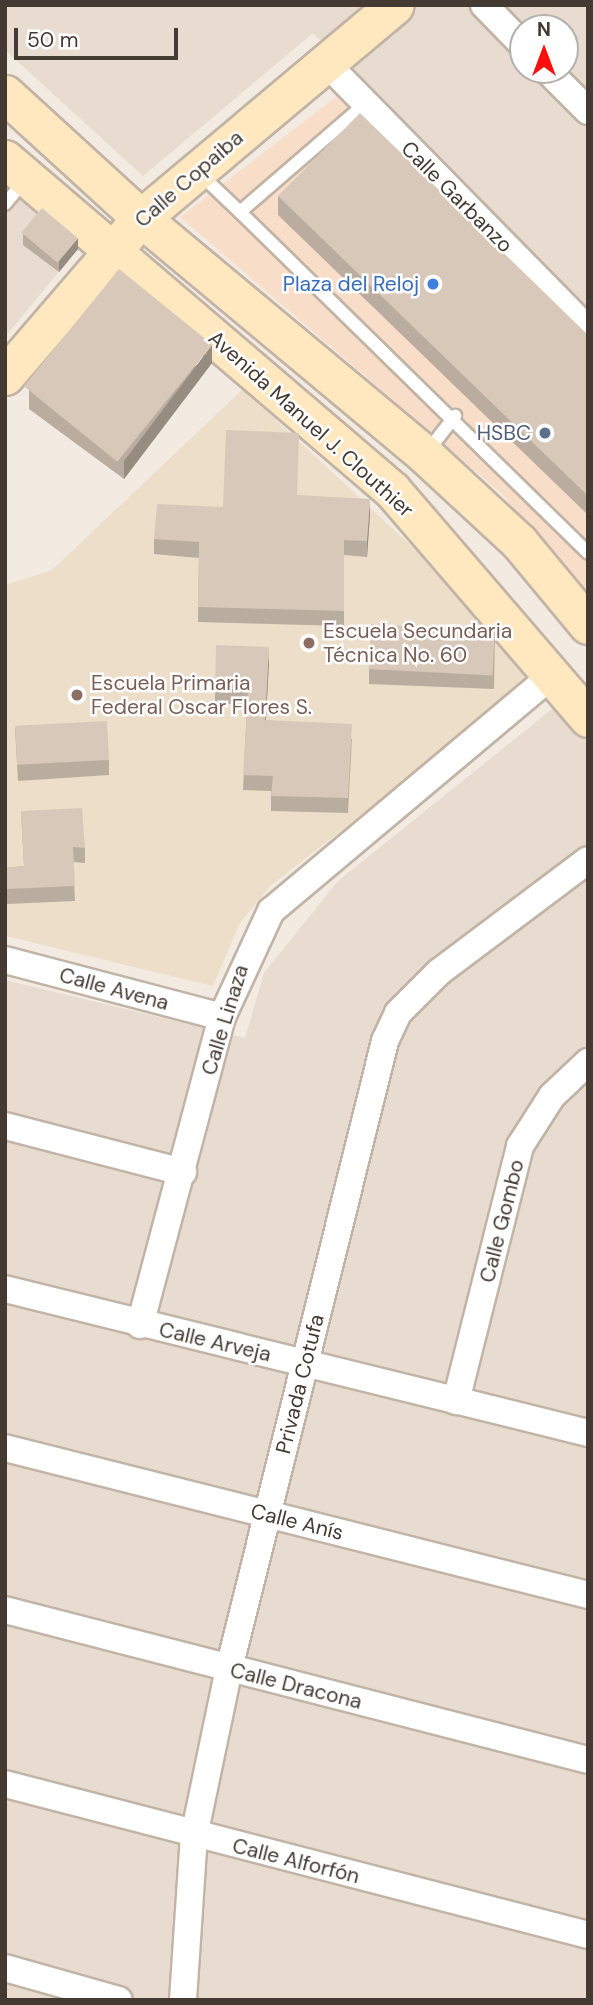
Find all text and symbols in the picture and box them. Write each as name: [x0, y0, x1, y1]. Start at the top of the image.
scale bar: [18, 14, 182, 58]
north arrow: [509, 14, 579, 84]
text: N: [537, 17, 551, 42]
text: 50 m: [27, 26, 78, 54]
street label: Calle Copaiba: [130, 125, 248, 233]
street label: Calle Garbanzo: [396, 136, 518, 258]
place label: Plaza del Reloj: [283, 271, 419, 297]
marker: Plaza del Reloj: [425, 276, 441, 292]
street label: Avenida Manuel J. Clouthier: [203, 325, 419, 523]
place label: HSBC: [477, 420, 531, 446]
marker: HSBC: [537, 425, 553, 441]
place label: Escuela Secundaria Técnica No. 60: [323, 618, 512, 668]
marker: Escuela Secundaria Técnica No. 60: [301, 635, 317, 651]
place label: Escuela Primaria Federal Oscar Flores S.: [91, 670, 312, 720]
marker: Escuela Primaria Federal Oscar Flores S.: [69, 687, 85, 703]
street label: Calle Avena: [57, 962, 171, 1016]
street label: Calle Linaza: [196, 962, 254, 1078]
street label: Calle Gombo: [475, 1157, 529, 1285]
street label: Privada Cotufa: [271, 1312, 329, 1456]
street label: Calle Arveja: [157, 1317, 273, 1367]
street label: Calle Anís: [248, 1498, 346, 1546]
street label: Calle Dracona: [227, 1657, 365, 1715]
street label: Calle Alforfón: [230, 1833, 362, 1889]

